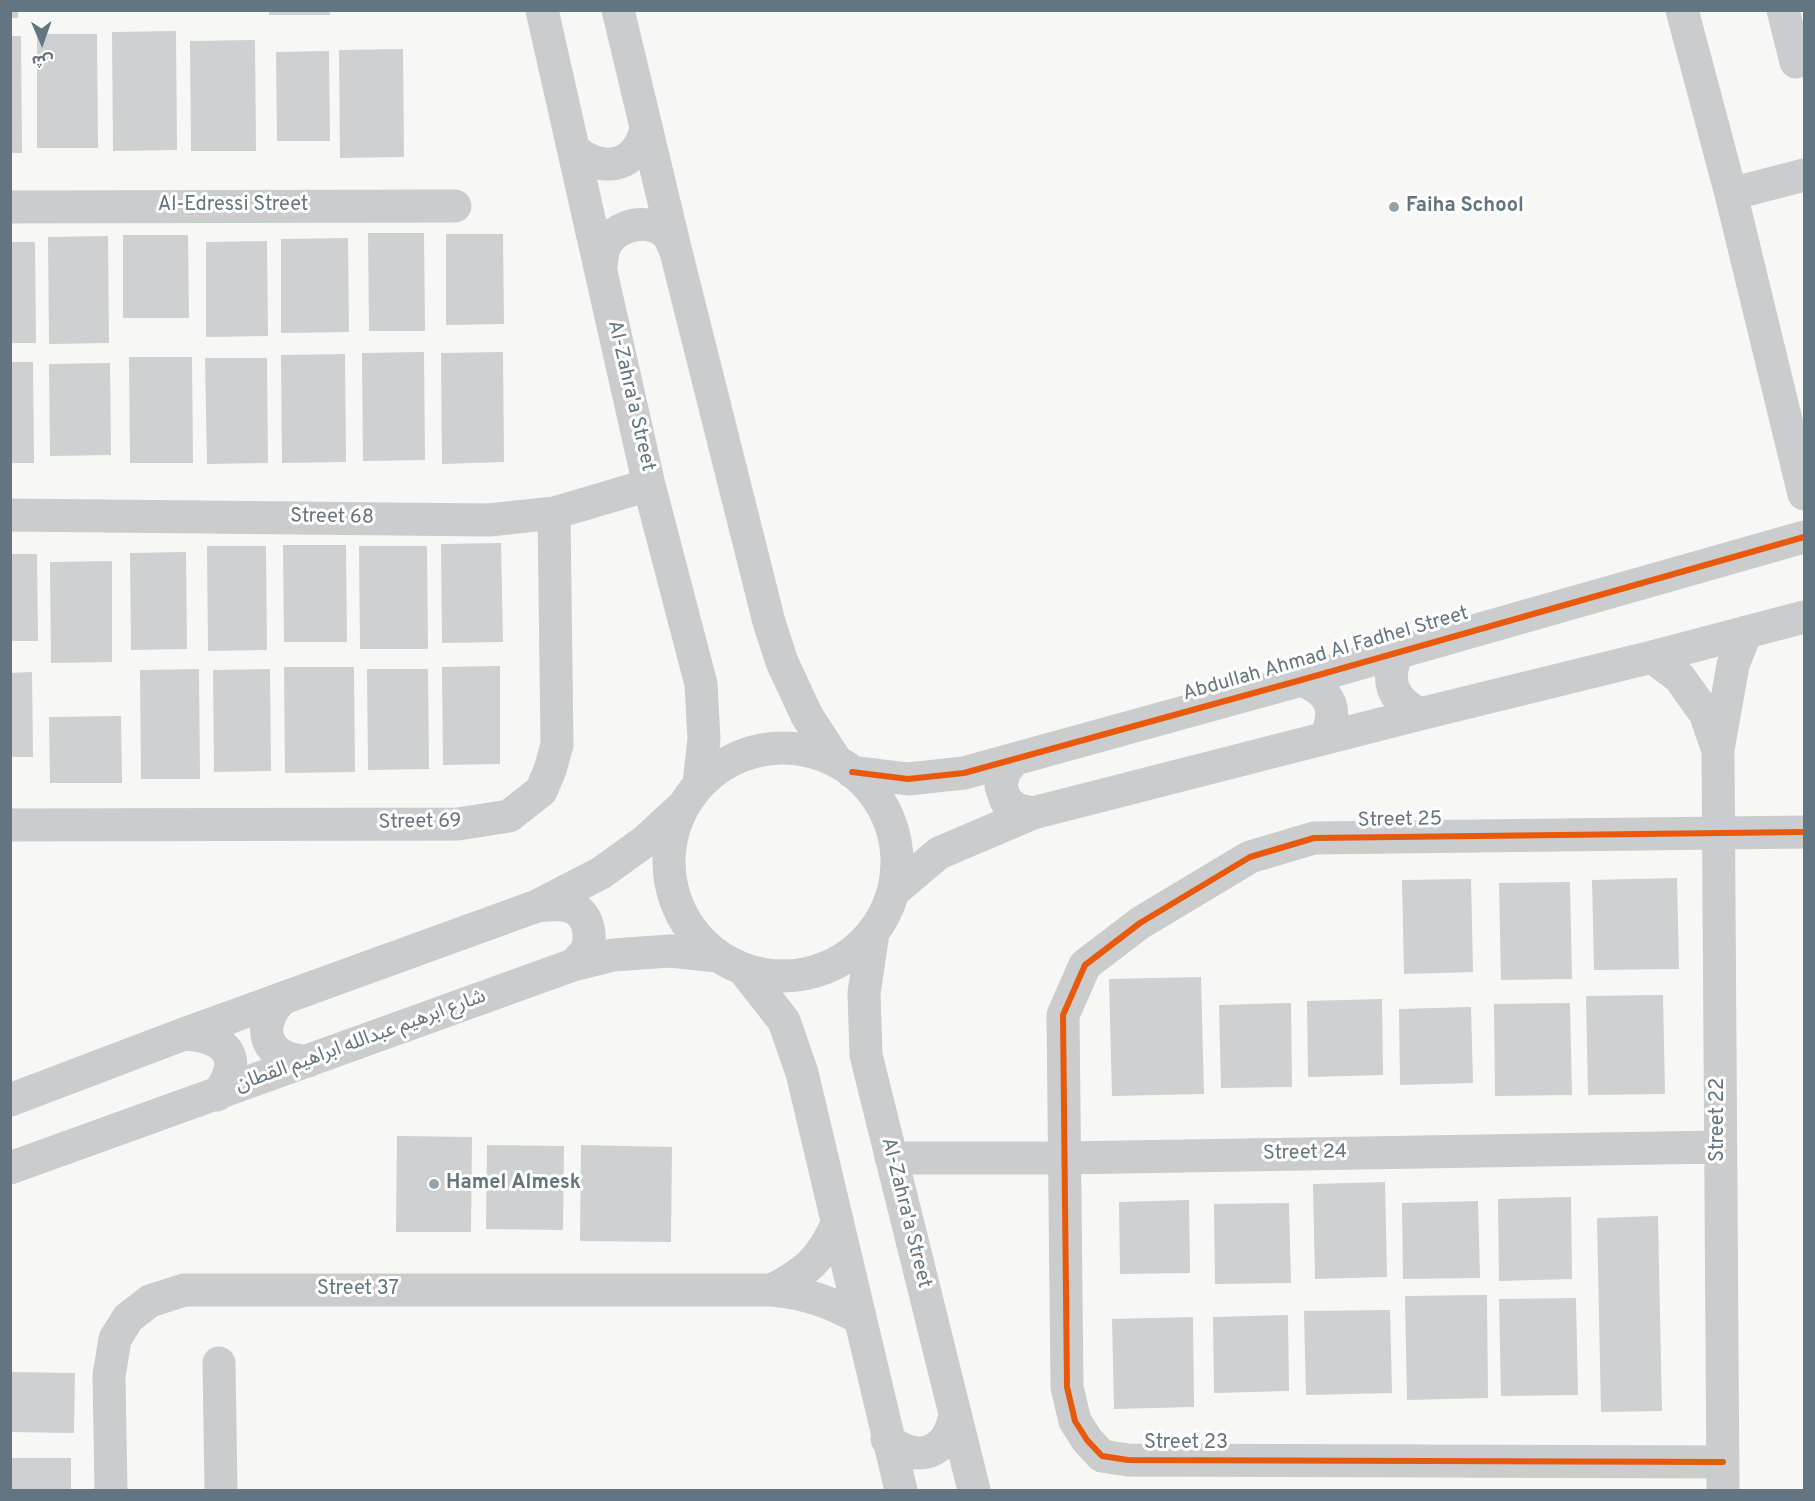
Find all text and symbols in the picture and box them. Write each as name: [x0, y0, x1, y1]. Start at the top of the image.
north arrow: [12, 12, 72, 72]
text: ش: [31, 50, 54, 70]
street label: Al-Edressi Street: [158, 194, 308, 218]
place label: Faiha School: [1406, 195, 1524, 219]
marker: Faiha School: [1387, 200, 1401, 214]
street label: Al-Zahra'a Street: [601, 318, 659, 474]
street label: Street 68: [290, 505, 374, 531]
street label: Abdullah Ahmad Al Fadhel Street: [1180, 603, 1472, 707]
street label: Street 25: [1358, 808, 1442, 834]
street label: Street 69: [378, 810, 462, 836]
street label: شارع ابرهيم عبدالله ابراهيم القطان: [233, 985, 489, 1099]
street label: Street 22: [1707, 1078, 1731, 1162]
street label: Al-Zahra'a Street: [875, 1135, 935, 1291]
street label: Street 24: [1263, 1141, 1347, 1167]
place label: Hamel Almesk: [446, 1172, 581, 1196]
marker: Hamel Almesk: [427, 1177, 441, 1191]
street label: Street 37: [317, 1278, 399, 1302]
street label: Street 23: [1144, 1432, 1228, 1456]

